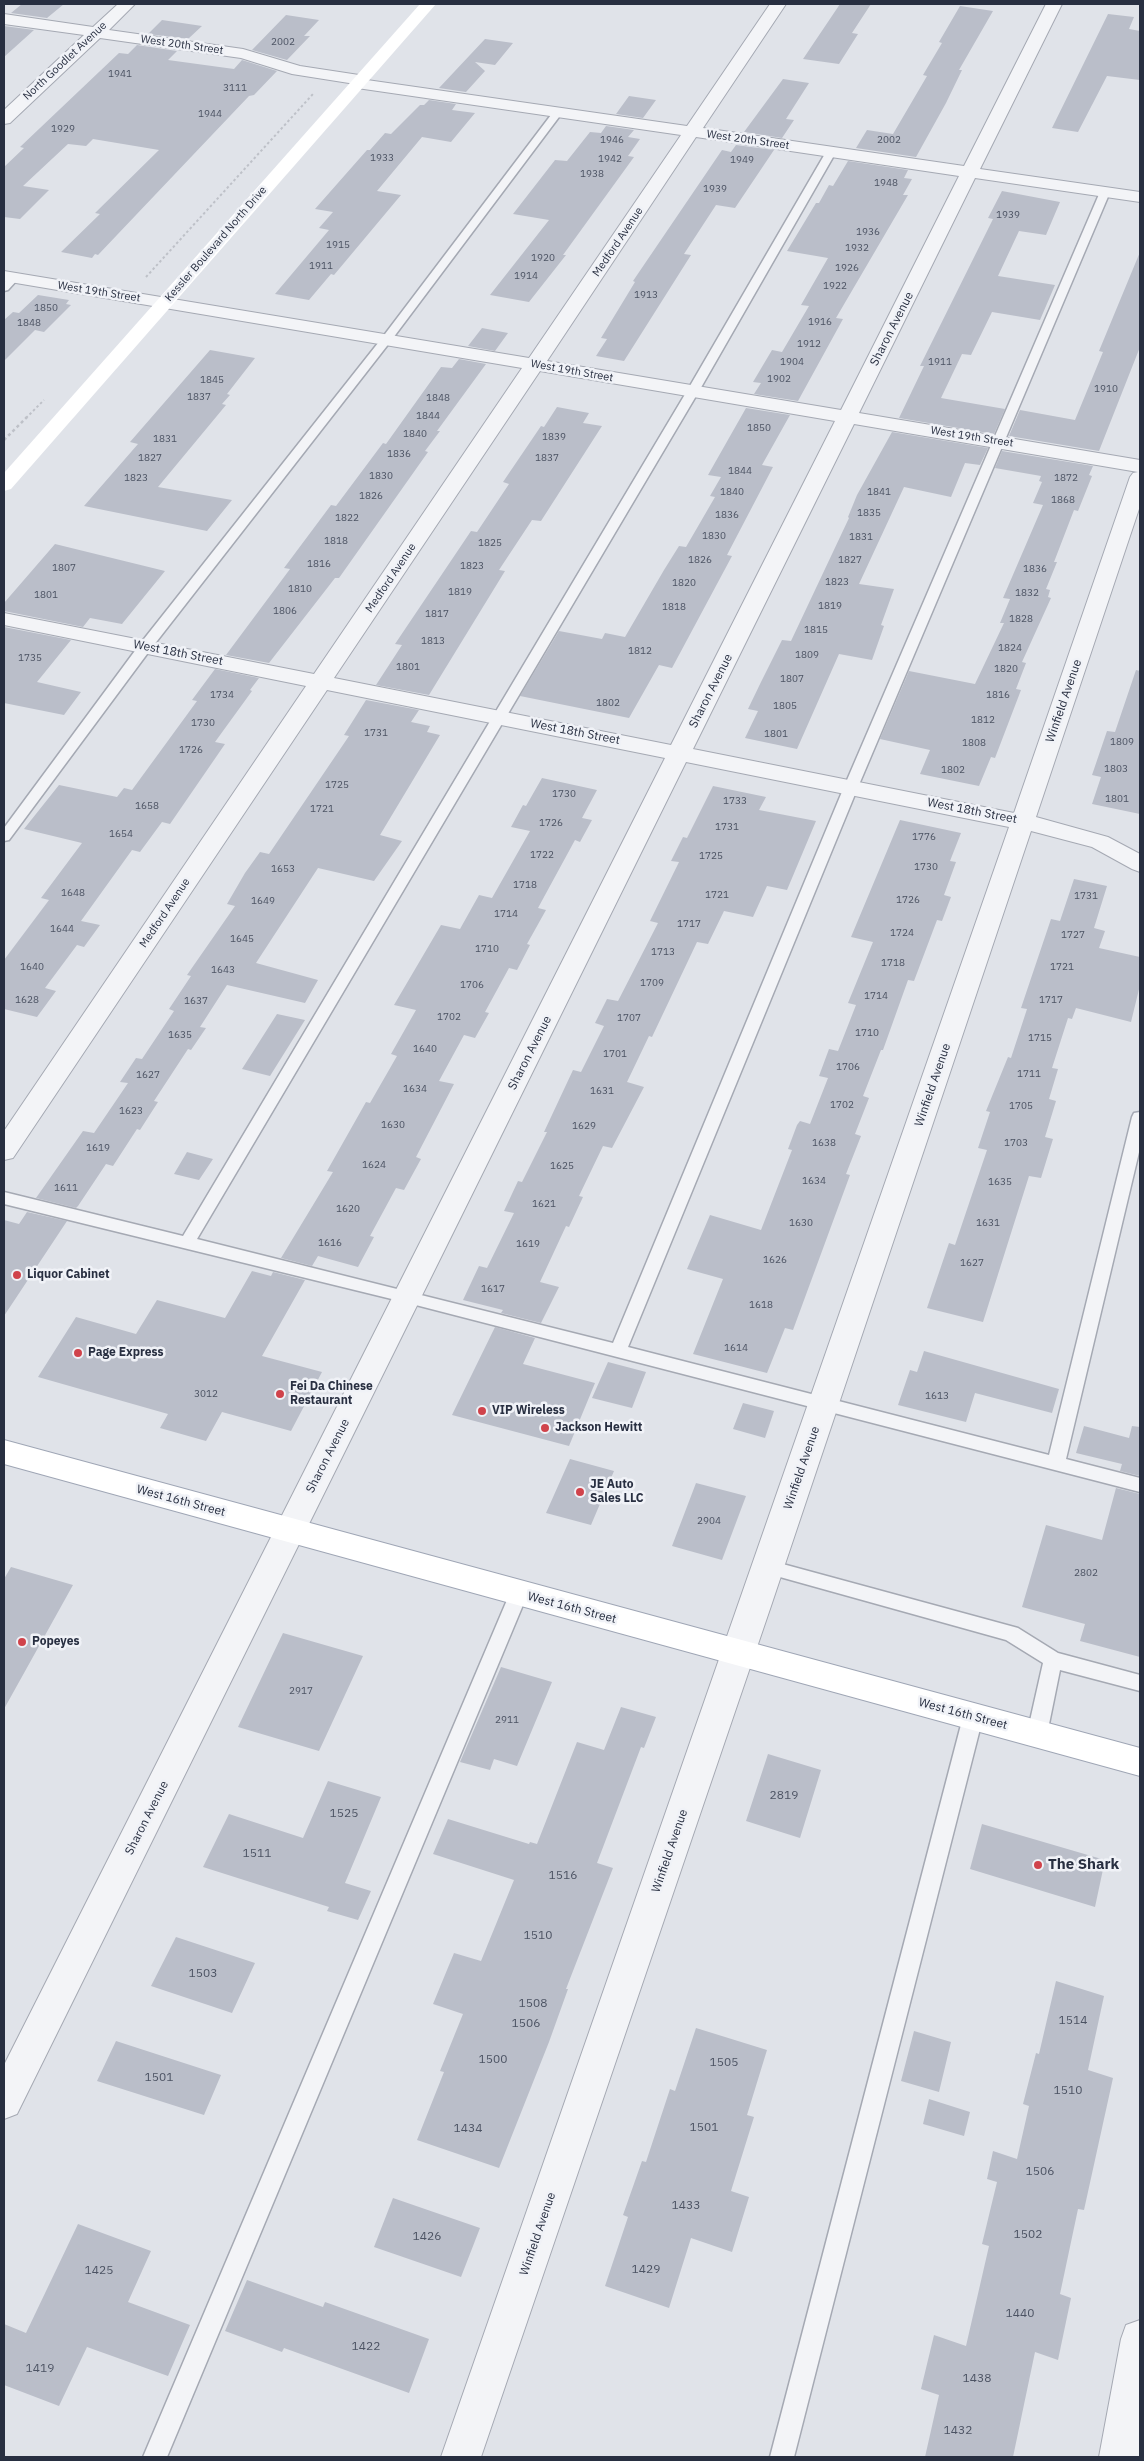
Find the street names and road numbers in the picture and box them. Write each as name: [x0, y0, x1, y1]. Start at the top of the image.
street label: North Goodlet Avenue: [21, 19, 109, 103]
street label: West 20th Street: [140, 33, 224, 57]
street label: West 20th Street: [706, 128, 790, 152]
street label: Kessler Boulevard North Drive: [162, 184, 270, 304]
street label: Medford Avenue: [590, 205, 646, 279]
street label: West 19th Street: [57, 279, 141, 305]
street label: Sharon Avenue: [867, 290, 917, 368]
street label: West 19th Street: [530, 357, 614, 385]
street label: West 19th Street: [930, 424, 1014, 450]
street label: Medford Avenue: [363, 541, 419, 615]
street label: West 18th Street: [132, 637, 224, 669]
street label: Sharon Avenue: [686, 652, 736, 730]
street label: Winfield Avenue: [1043, 658, 1085, 744]
street label: West 18th Street: [529, 716, 621, 748]
street label: West 18th Street: [926, 795, 1018, 827]
street label: Medford Avenue: [137, 876, 193, 950]
street label: Sharon Avenue: [505, 1014, 555, 1092]
street label: Winfield Avenue: [912, 1042, 954, 1128]
street label: Sharon Avenue: [303, 1417, 353, 1495]
street label: Winfield Avenue: [781, 1425, 823, 1511]
street label: West 16th Street: [135, 1482, 227, 1520]
street label: West 16th Street: [526, 1589, 618, 1627]
street label: West 16th Street: [917, 1695, 1009, 1733]
street label: Sharon Avenue: [122, 1779, 172, 1857]
street label: Winfield Avenue: [649, 1808, 691, 1894]
street label: Winfield Avenue: [517, 2191, 559, 2277]

